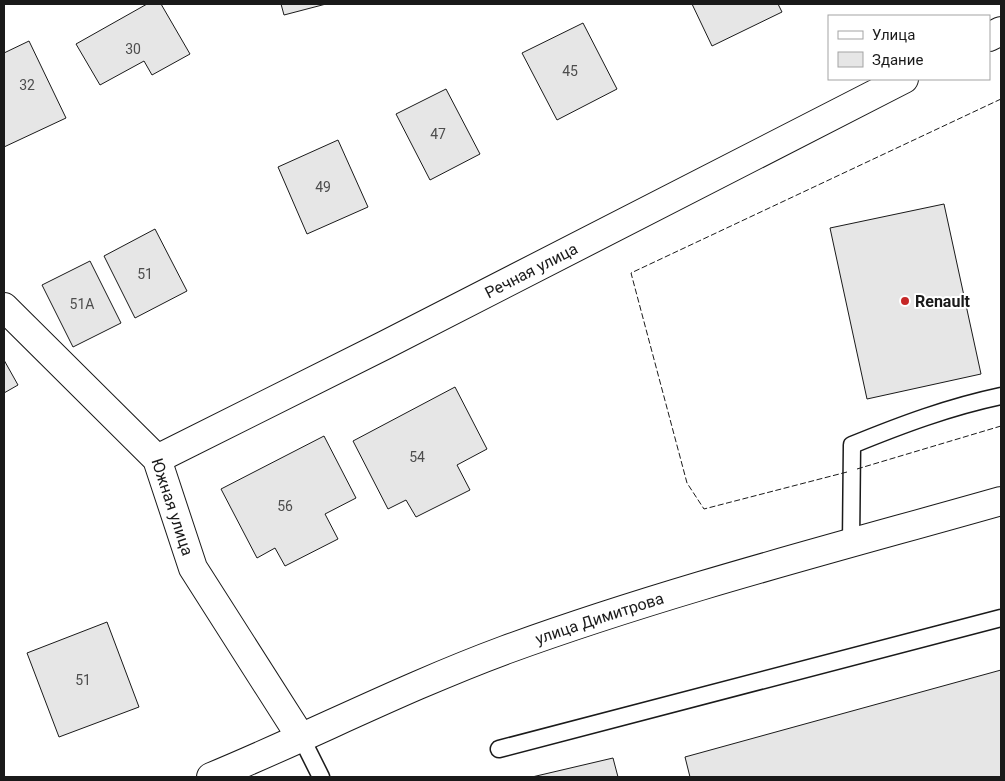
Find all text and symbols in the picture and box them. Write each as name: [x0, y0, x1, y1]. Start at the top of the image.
legend: [828, 15, 990, 80]
text: Улица: [872, 26, 915, 44]
house number: 30: [125, 41, 141, 57]
text: Здание: [872, 51, 923, 69]
house number: 45: [562, 63, 578, 79]
house number: 32: [19, 77, 35, 93]
house number: 47: [430, 126, 446, 142]
house number: 49: [315, 179, 331, 195]
street label: Речная улица: [482, 239, 581, 302]
house number: 51: [137, 266, 153, 282]
place label: Renault: [915, 292, 971, 311]
marker: Renault: [899, 295, 911, 307]
house number: 51А: [70, 296, 94, 312]
house number: 54: [409, 449, 425, 465]
street label: Южная улица: [147, 456, 197, 558]
house number: 56: [277, 498, 293, 514]
street label: улица Димитрова: [533, 589, 666, 648]
house number: 51: [75, 672, 91, 688]

